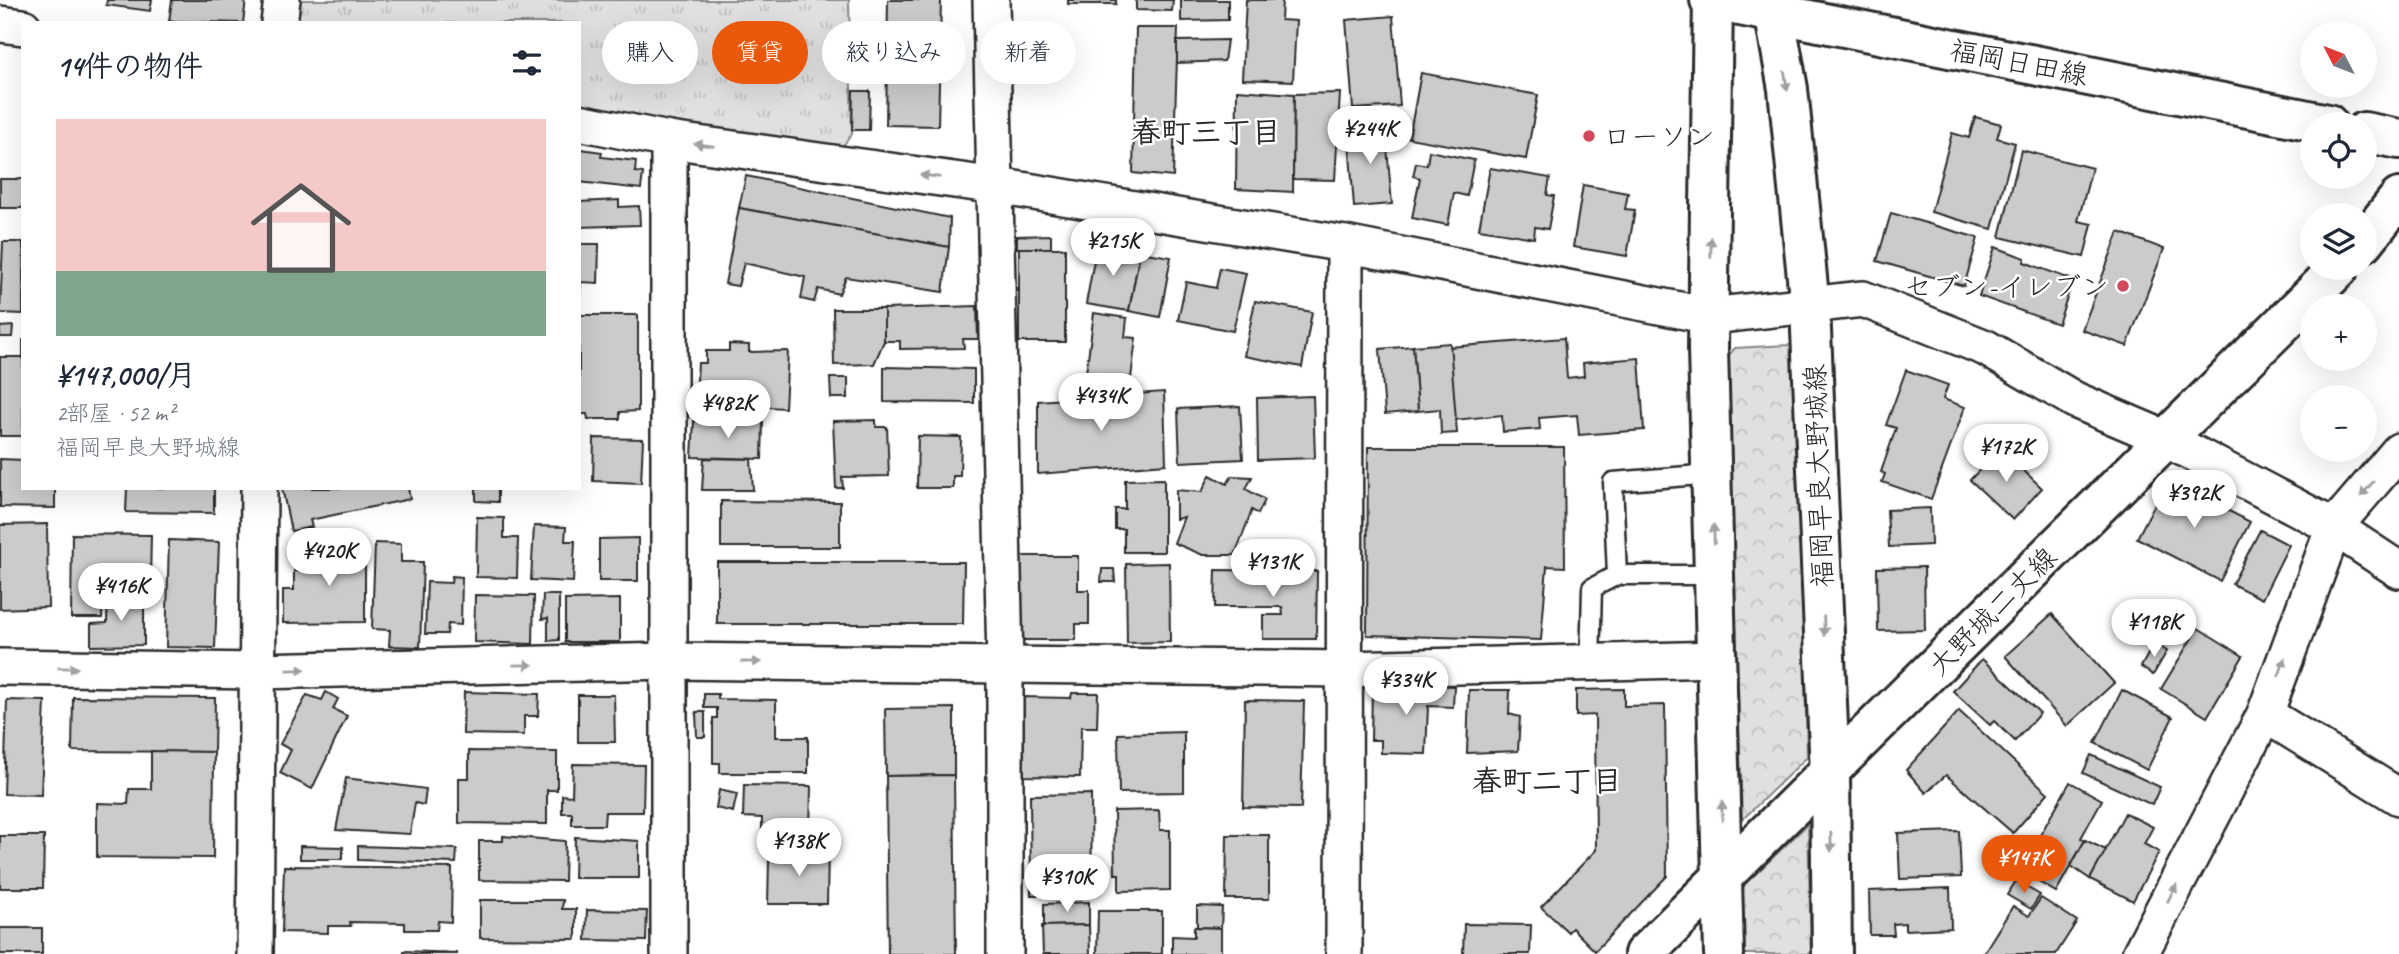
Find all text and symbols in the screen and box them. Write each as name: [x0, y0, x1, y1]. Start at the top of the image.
chip: 購入: [602, 21, 698, 84]
chip: 賃貸: [712, 21, 808, 84]
chip: 絞り込み: [822, 21, 966, 84]
chip: 新着: [980, 21, 1076, 84]
north arrow: [2300, 21, 2376, 98]
map controls: [2300, 21, 2377, 462]
street label: 福岡日田線: [1947, 32, 2091, 93]
icon: filters: [508, 44, 546, 82]
text: 14件の物件: [56, 47, 203, 85]
one-way arrow: [1781, 70, 1792, 92]
pin: ¥244K: [1321, 106, 1419, 166]
button: locate: [2300, 112, 2377, 189]
district label: 春町三丁目: [1131, 113, 1281, 151]
text: ¥244K: [1343, 114, 1397, 143]
place label: ローソン: [1603, 119, 1715, 154]
marker: ローソン: [1581, 128, 1597, 144]
one-way arrow: [693, 139, 715, 150]
icon: home: [238, 165, 364, 291]
one-way arrow: [918, 171, 940, 182]
button: layers: [2300, 203, 2377, 280]
pin: ¥215K: [1064, 218, 1162, 278]
text: ¥215K: [1087, 226, 1139, 255]
one-way arrow: [1705, 236, 1717, 258]
place label: セブン-イレブン: [1904, 269, 2109, 304]
marker: セブン-イレブン: [2115, 278, 2131, 294]
button: +: [2300, 294, 2377, 371]
text: ¥147,000/月: [56, 356, 196, 394]
street label: 福岡早良大野城線: [1797, 363, 1840, 589]
pin: ¥434K: [1052, 374, 1150, 433]
pin: ¥482K: [679, 380, 777, 440]
text: ¥434K: [1074, 381, 1128, 410]
button: −: [2300, 385, 2377, 462]
text: ¥482K: [701, 388, 755, 417]
text: 2部屋 · 52 m²: [56, 399, 174, 428]
pin: ¥172K: [1957, 424, 2055, 484]
text: ¥172K: [1980, 432, 2033, 461]
text: 福岡早良大野城線: [56, 433, 240, 462]
pin: ¥392K: [2145, 470, 2243, 530]
text: ¥392K: [2168, 478, 2220, 507]
one-way arrow: [2360, 481, 2375, 498]
one-way arrow: [1709, 523, 1720, 545]
pin: ¥420K: [280, 528, 378, 588]
text: ¥420K: [302, 536, 356, 565]
pin: ¥131K: [1224, 540, 1322, 599]
street label: 大野城二丈線: [1921, 540, 2064, 683]
text: ¥131K: [1246, 547, 1300, 576]
pin: ¥416K: [72, 564, 170, 623]
text: ¥416K: [94, 571, 148, 600]
pin: ¥118K: [2105, 600, 2203, 659]
text: ¥118K: [2127, 607, 2181, 636]
one-way arrow: [1818, 615, 1829, 637]
one-way arrow: [740, 656, 762, 668]
one-way arrow: [2277, 657, 2288, 678]
pin: ¥334K: [1357, 658, 1455, 717]
one-way arrow: [512, 659, 534, 670]
one-way arrow: [57, 662, 79, 674]
one-way arrow: [285, 665, 307, 676]
text: ¥334K: [1379, 665, 1433, 694]
district label: 春町二丁目: [1472, 762, 1622, 800]
one-way arrow: [1716, 799, 1728, 821]
pin: ¥138K: [750, 818, 848, 878]
text: ¥138K: [772, 826, 826, 855]
one-way arrow: [1825, 831, 1837, 853]
pin: ¥147K: [1975, 836, 2073, 895]
text: ¥147K: [1998, 843, 2051, 872]
pin: ¥310K: [1018, 855, 1116, 914]
text: ¥310K: [1040, 862, 1094, 891]
one-way arrow: [2166, 883, 2177, 903]

